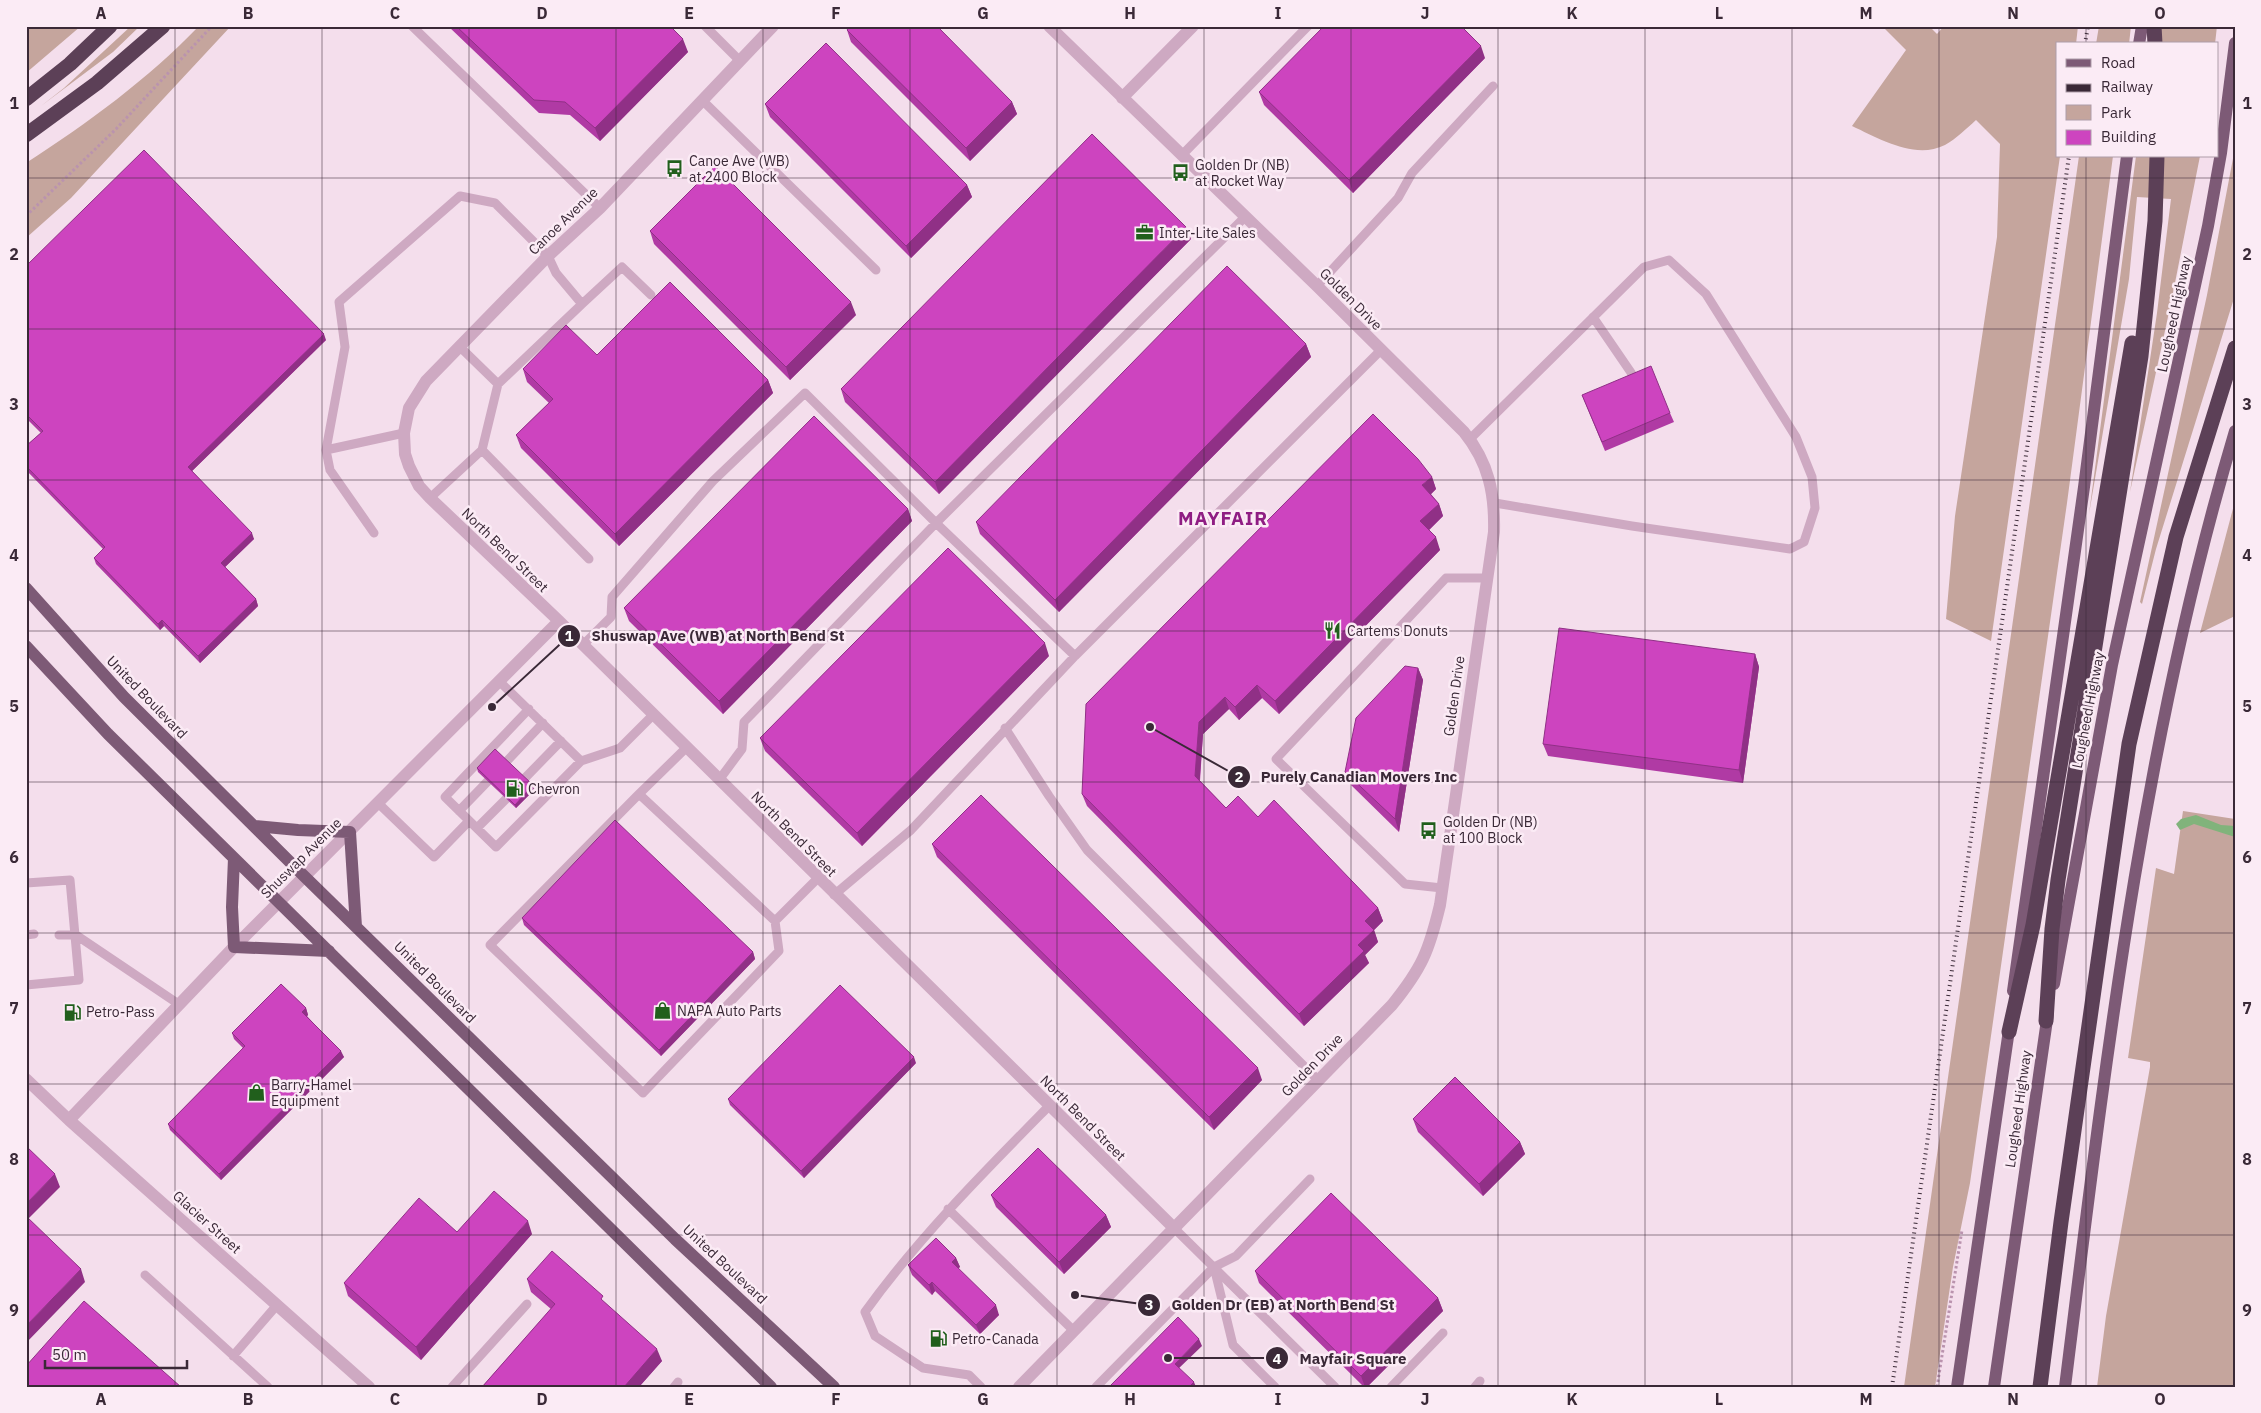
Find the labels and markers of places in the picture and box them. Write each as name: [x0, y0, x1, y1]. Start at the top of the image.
place label: Canoe Ave (WB) at 2400 Block: [689, 152, 790, 186]
place label: Golden Dr (NB) at Rocket Way: [1195, 156, 1290, 190]
bus stop icon: Canoe Ave (WB) at 2400 Block: [665, 159, 685, 179]
bus stop icon: Golden Dr (NB) at Rocket Way: [1171, 163, 1191, 183]
office icon: Inter-Lite Sales: [1135, 223, 1155, 243]
place label: Inter-Lite Sales: [1159, 224, 1256, 242]
callout: Shuswap Ave (WB) at North Bend St: [556, 621, 854, 651]
restaurant icon: Cartems Donuts: [1323, 621, 1343, 641]
place label: Cartems Donuts: [1347, 622, 1448, 640]
callout: Purely Canadian Movers Inc: [1226, 762, 1468, 792]
fuel station icon: Chevron: [504, 779, 524, 799]
place label: Chevron: [528, 780, 580, 798]
place label: Golden Dr (NB) at 100 Block: [1443, 813, 1538, 847]
bus stop icon: Golden Dr (NB) at 100 Block: [1419, 820, 1439, 840]
shop icon: NAPA Auto Parts: [653, 1001, 673, 1021]
fuel station icon: Petro-Pass: [62, 1002, 82, 1022]
place label: NAPA Auto Parts: [677, 1002, 782, 1020]
place label: Petro-Pass: [86, 1003, 155, 1021]
place label: Barry-Hamel Equipment: [271, 1076, 352, 1110]
shop icon: Barry-Hamel Equipment: [247, 1083, 267, 1103]
callout: Golden Dr (EB) at North Bend St: [1136, 1290, 1405, 1320]
fuel station icon: Petro-Canada: [928, 1329, 948, 1349]
place label: Petro-Canada: [952, 1330, 1039, 1348]
callout: Mayfair Square: [1264, 1343, 1416, 1373]

